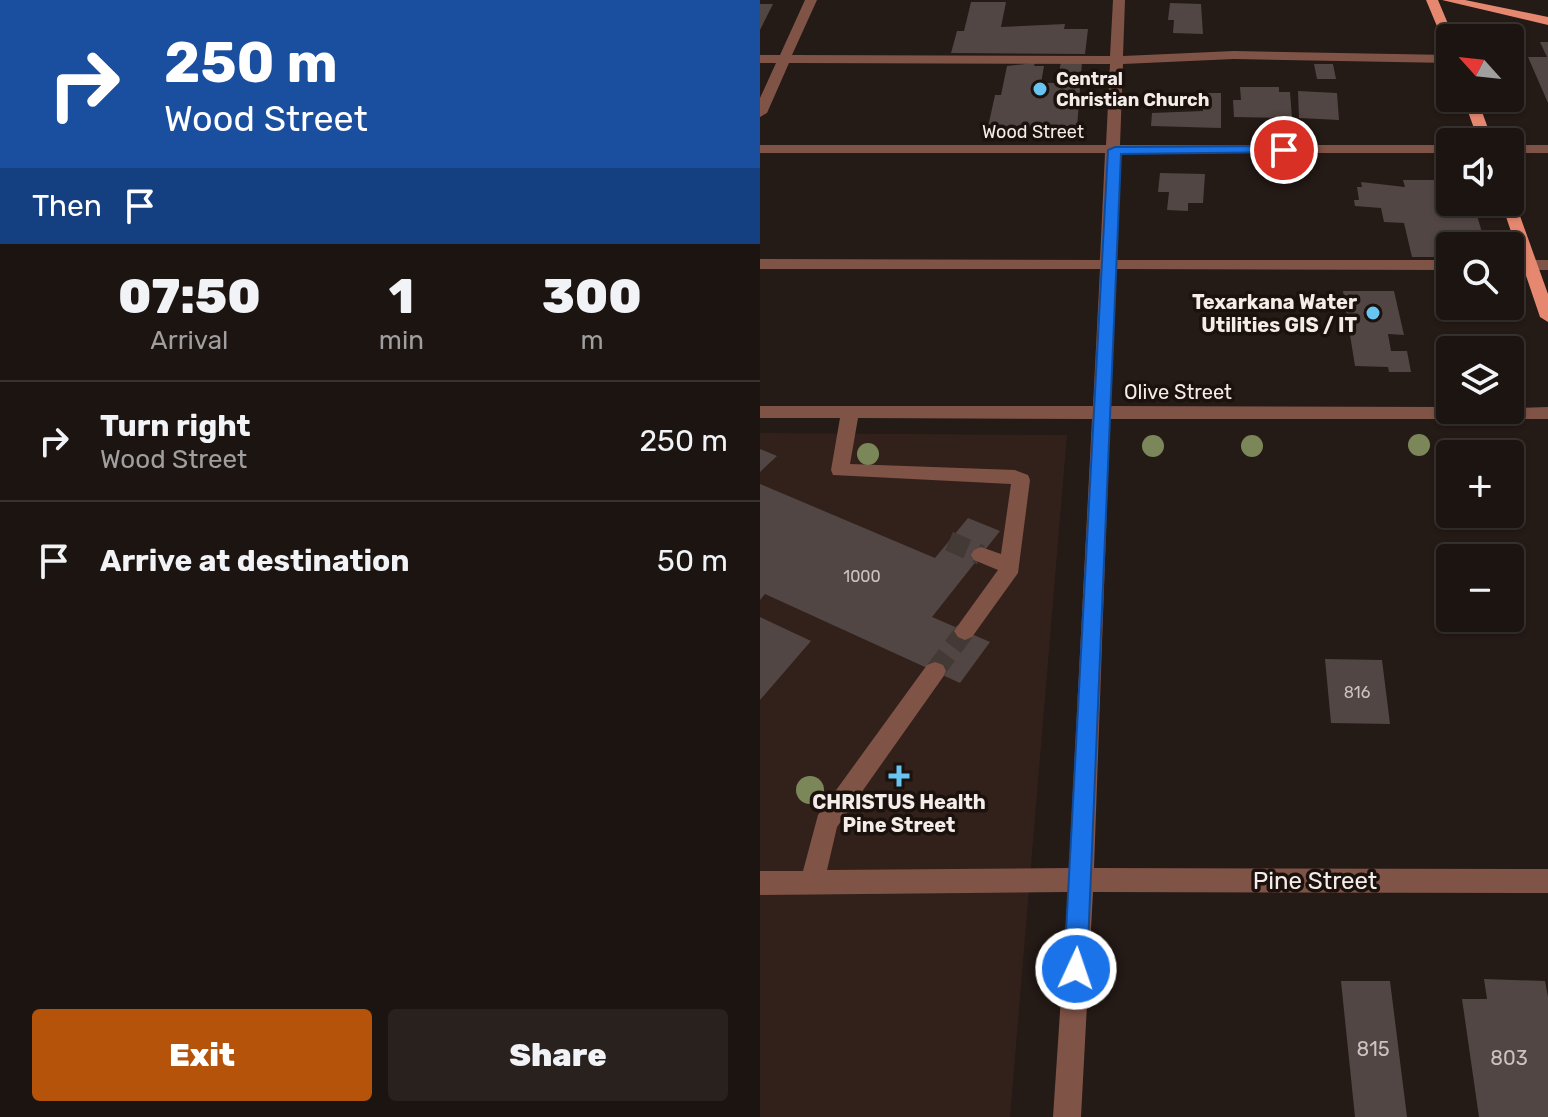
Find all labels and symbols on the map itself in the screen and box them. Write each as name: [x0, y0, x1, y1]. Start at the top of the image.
north arrow: [1436, 24, 1524, 112]
place label: Central Christian Church: [1056, 68, 1209, 111]
marker: Central Christian Church: [1031, 80, 1049, 98]
pin: [1250, 116, 1318, 184]
street label: Wood Street: [982, 121, 1084, 143]
place label: Texarkana Water Utilities GIS / IT: [1192, 290, 1357, 337]
marker: Texarkana Water Utilities GIS / IT: [1364, 304, 1382, 322]
street label: Olive Street: [1124, 380, 1232, 404]
house number: 1000: [843, 567, 881, 586]
house number: 816: [1344, 683, 1371, 702]
marker: CHRISTUS Health Pine Street: [888, 765, 910, 787]
place label: CHRISTUS Health Pine Street: [812, 790, 986, 837]
street label: Pine Street: [1253, 867, 1377, 895]
position arrow: [1034, 927, 1118, 1011]
house number: 815: [1356, 1037, 1390, 1061]
house number: 803: [1490, 1046, 1528, 1070]

